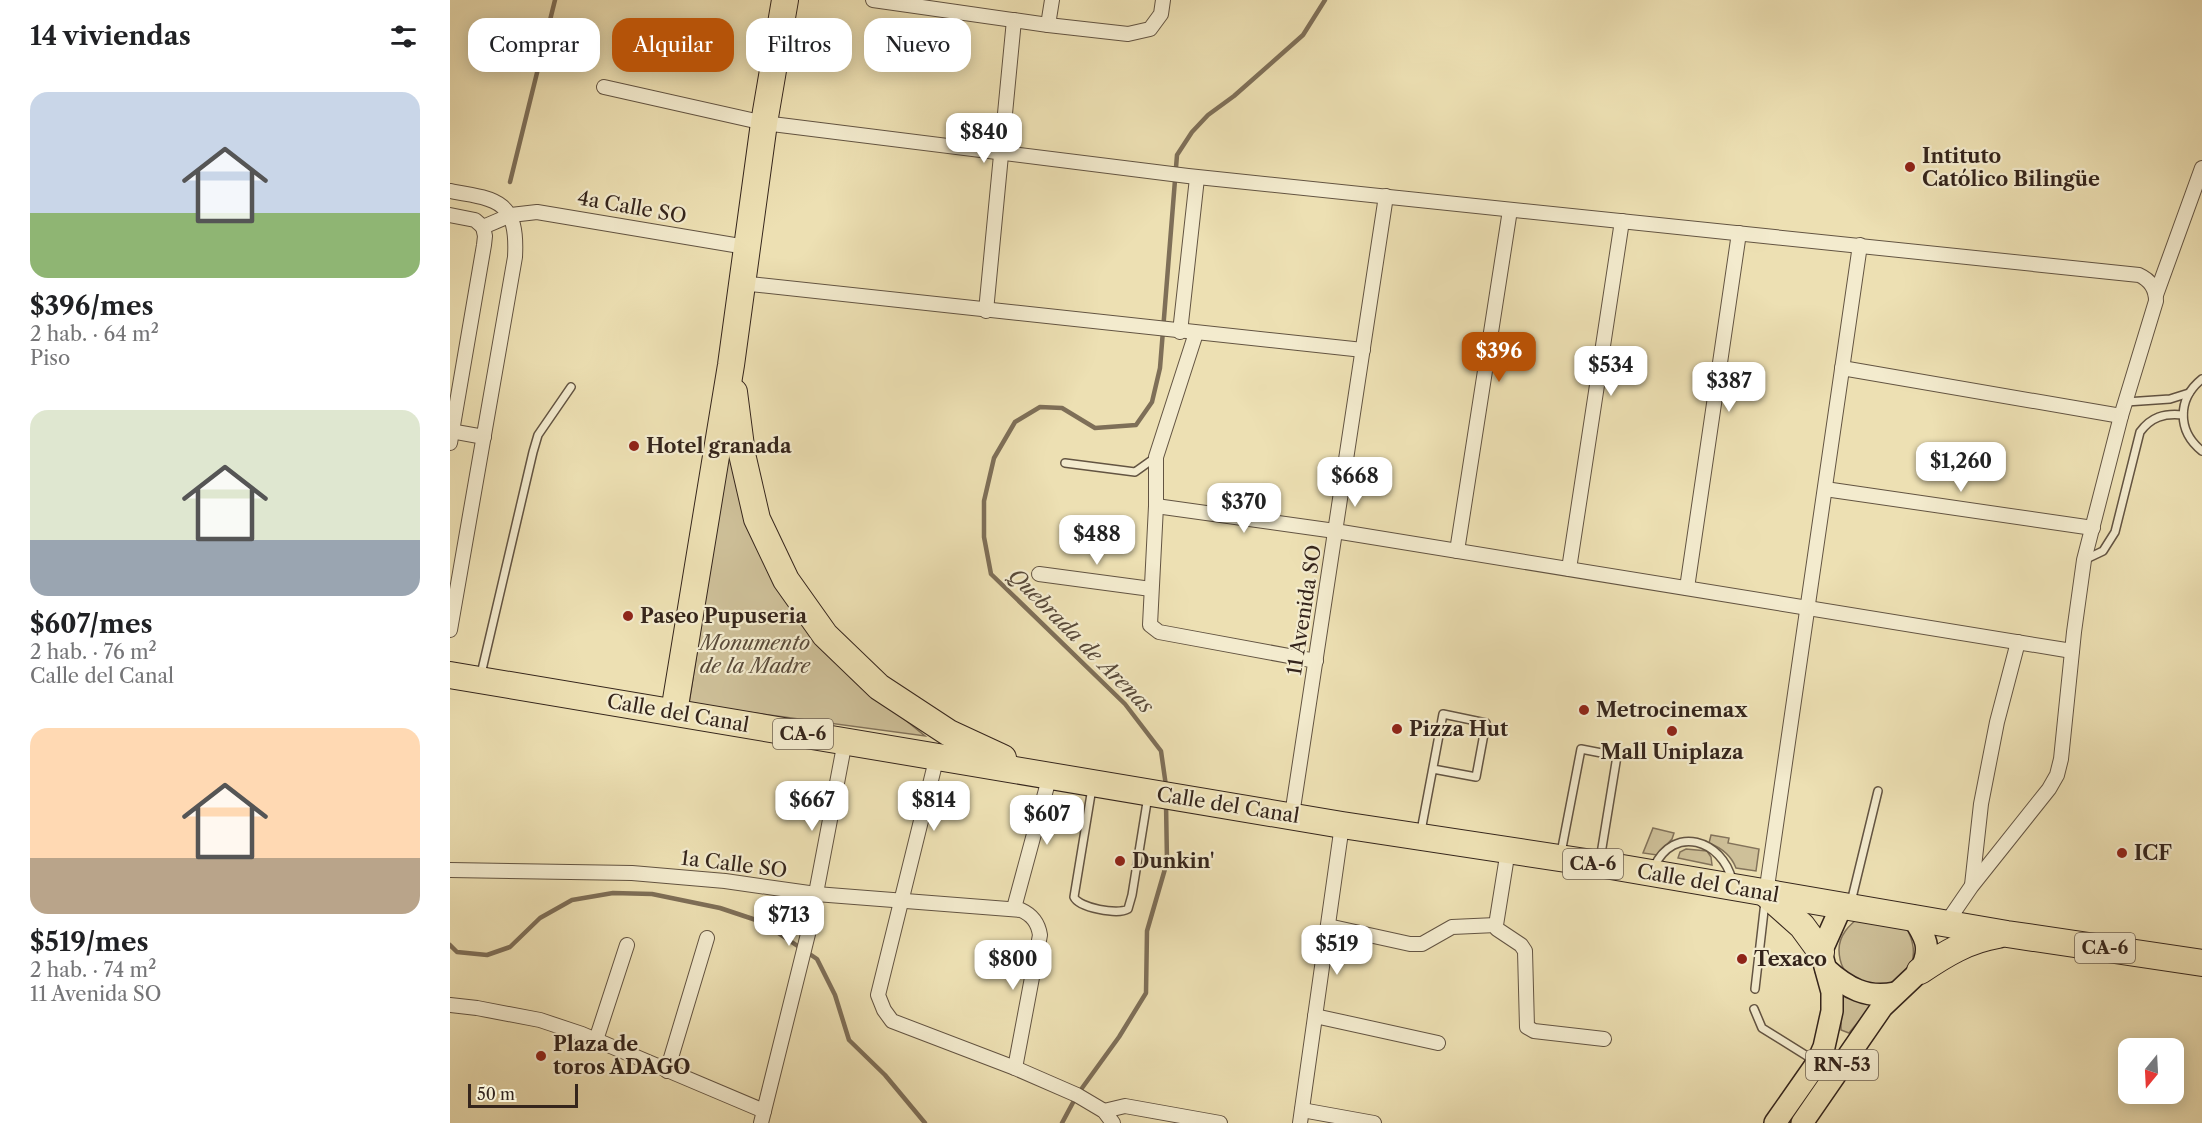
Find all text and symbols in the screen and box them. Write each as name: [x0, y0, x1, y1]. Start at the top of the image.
chip: Comprar: [468, 18, 600, 72]
chip: Alquilar: [612, 18, 734, 72]
chip: Filtros: [746, 18, 852, 72]
chip: Nuevo: [864, 18, 971, 72]
text: 14 viviendas: [30, 20, 191, 52]
icon: filters: [387, 20, 420, 53]
pin: $840: [948, 113, 1020, 164]
text: $840: [960, 120, 1008, 144]
icon: home: [171, 131, 279, 239]
place label: Intituto Católico Bilingüe: [1922, 144, 2100, 191]
marker: Intituto Católico Bilingüe: [1903, 160, 1917, 174]
street label: 4a Calle SO: [576, 186, 688, 228]
text: $396/mes: [30, 290, 154, 322]
text: 2 hab. · 64 m²: [30, 322, 159, 346]
pin: $396: [1463, 332, 1535, 383]
text: $396: [1476, 339, 1522, 363]
text: Piso: [30, 346, 70, 370]
pin: $534: [1575, 346, 1647, 397]
text: $534: [1588, 353, 1634, 377]
pin: $387: [1693, 362, 1765, 413]
text: $387: [1706, 369, 1752, 393]
place label: Hotel granada: [646, 434, 792, 458]
marker: Hotel granada: [627, 439, 641, 453]
pin: $1,260: [1912, 442, 2010, 493]
icon: home: [171, 449, 279, 557]
text: $1,260: [1930, 449, 1992, 473]
pin: $668: [1319, 457, 1391, 508]
text: $668: [1331, 464, 1379, 488]
pin: $370: [1208, 483, 1280, 534]
text: $370: [1221, 490, 1267, 514]
pin: $488: [1061, 515, 1133, 566]
text: $488: [1073, 522, 1121, 546]
street label: 11 Avenida SO: [1282, 543, 1326, 677]
water label: Quebrada de Arenas: [1003, 563, 1160, 719]
place label: Paseo Pupuseria: [640, 604, 808, 628]
text: $607/mes: [30, 608, 153, 640]
marker: Paseo Pupuseria: [621, 609, 635, 623]
park label: Monumento de la Madre: [698, 631, 812, 678]
text: 2 hab. · 76 m²: [30, 640, 157, 664]
text: Calle del Canal: [30, 664, 174, 688]
street label: Calle del Canal: [605, 689, 751, 737]
place label: Metrocinemax: [1596, 698, 1748, 722]
marker: Metrocinemax: [1577, 703, 1591, 717]
place label: Pizza Hut: [1409, 717, 1508, 741]
road number: CA-6: [773, 719, 833, 749]
marker: Pizza Hut: [1390, 722, 1404, 736]
marker: Mall Uniplaza: [1665, 724, 1679, 738]
place label: Mall Uniplaza: [1600, 740, 1744, 764]
icon: home: [171, 767, 279, 875]
pin: $667: [776, 781, 848, 832]
pin: $814: [898, 781, 970, 832]
street label: Calle del Canal: [1155, 782, 1301, 828]
text: $667: [789, 788, 835, 812]
text: $814: [912, 788, 956, 812]
pin: $607: [1011, 795, 1083, 846]
text: $607: [1024, 802, 1070, 826]
place label: ICF: [2134, 841, 2172, 865]
street label: 1a Calle SO: [679, 846, 789, 882]
marker: ICF: [2115, 846, 2129, 860]
place label: Dunkin': [1132, 849, 1214, 873]
road number: CA-6: [1563, 849, 1623, 879]
marker: Dunkin': [1113, 854, 1127, 868]
street label: Calle del Canal: [1635, 859, 1781, 907]
pin: $713: [753, 896, 825, 947]
text: $713: [768, 903, 810, 927]
pin: $519: [1301, 925, 1373, 976]
text: $519/mes: [30, 926, 149, 958]
text: $519: [1315, 932, 1359, 956]
road number: CA-6: [2075, 933, 2135, 963]
pin: $800: [977, 940, 1049, 991]
text: $800: [989, 947, 1037, 971]
place label: Texaco: [1754, 947, 1827, 971]
marker: Texaco: [1735, 952, 1749, 966]
text: 2 hab. · 74 m²: [30, 958, 156, 982]
text: 11 Avenida SO: [30, 982, 161, 1006]
place label: Plaza de toros ADAGO: [553, 1032, 691, 1079]
north arrow: [2118, 1038, 2184, 1104]
map controls: [2118, 1038, 2184, 1104]
marker: Plaza de toros ADAGO: [534, 1049, 548, 1063]
road number: RN-53: [1806, 1050, 1878, 1080]
scale bar: [468, 1081, 578, 1108]
text: 50 m: [477, 1084, 515, 1104]

